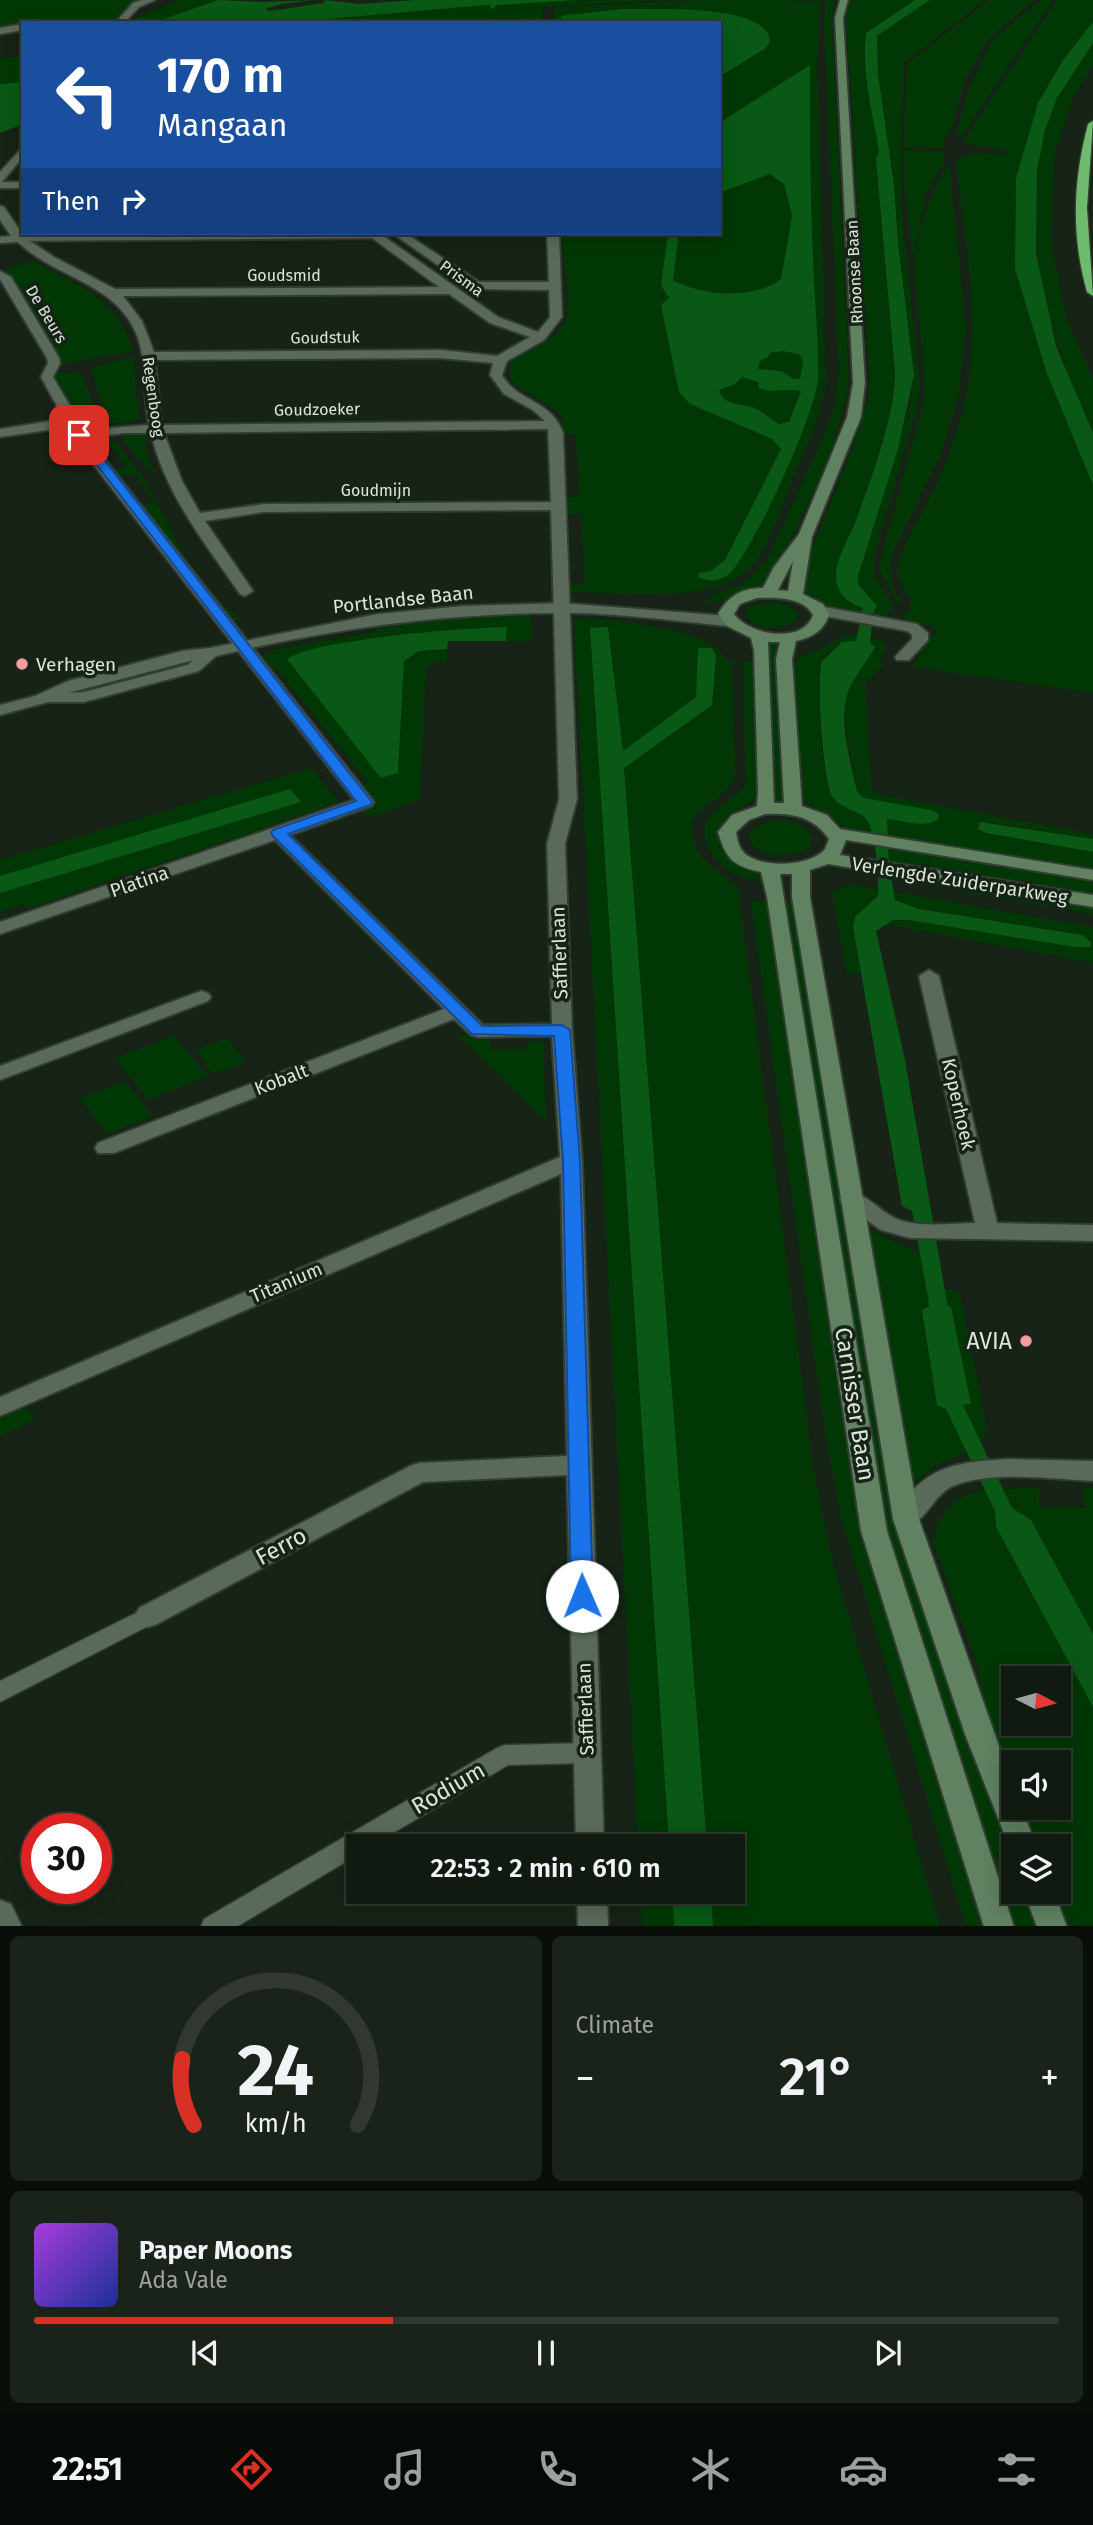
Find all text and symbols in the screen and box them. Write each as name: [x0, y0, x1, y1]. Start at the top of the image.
text: 170 m: [157, 46, 284, 105]
icon: left: [42, 49, 133, 140]
text: Mangaan: [157, 106, 288, 144]
icon: right: [114, 182, 152, 220]
text: Then: [42, 186, 100, 217]
street label: Rhoonse Baan: [842, 220, 867, 324]
street label: Prisma: [436, 256, 487, 301]
street label: Goudsmid: [247, 266, 321, 285]
street label: De Beurs: [22, 282, 71, 347]
street label: Goudstuk: [290, 327, 361, 348]
street label: Regenboog: [138, 356, 169, 439]
street label: Goudzoeker: [274, 399, 361, 420]
pin: [49, 405, 109, 465]
icon: arrive: [60, 416, 98, 454]
street label: Goudmijn: [341, 481, 411, 500]
street label: Portlandse Baan: [332, 581, 475, 618]
place label: Verhagen: [36, 653, 116, 676]
marker: Verhagen: [14, 656, 30, 672]
street label: Verlengde Zuiderparkweg: [850, 852, 1070, 909]
street label: Platina: [107, 861, 171, 902]
street label: Saffierlaan: [546, 906, 573, 1000]
street label: Koperhoek: [937, 1056, 980, 1152]
street label: Kobalt: [251, 1059, 311, 1100]
street label: Titanium: [247, 1257, 326, 1308]
street label: Carnisser Baan: [829, 1325, 881, 1483]
place label: AVIA: [966, 1327, 1013, 1355]
marker: AVIA: [1018, 1333, 1034, 1349]
street label: Ferro: [251, 1521, 311, 1571]
position arrow: [545, 1559, 619, 1633]
street label: Saffierlaan: [572, 1662, 599, 1756]
north arrow: [1001, 1666, 1071, 1736]
map controls: [1001, 1666, 1071, 1904]
button: sound: [1001, 1750, 1071, 1820]
street label: Rodium: [406, 1756, 490, 1820]
speed limit sign: 30: [21, 1813, 112, 1904]
button: layers: [1001, 1834, 1071, 1904]
text: 22:53 · 2 min · 610 m: [430, 1853, 661, 1884]
text: Climate: [576, 2011, 654, 2039]
text: 24: [237, 2027, 314, 2114]
text: 21°: [779, 2046, 855, 2109]
text: −: [576, 2055, 595, 2101]
text: +: [1040, 2055, 1059, 2101]
text: km/h: [245, 2108, 307, 2138]
text: Paper Moons: [139, 2235, 292, 2266]
text: Ada Vale: [139, 2266, 228, 2294]
icon: previous: [186, 2334, 224, 2372]
icon: pause: [527, 2334, 565, 2372]
icon: next: [869, 2334, 907, 2372]
icon: directions: [227, 2445, 276, 2494]
icon: music: [380, 2445, 429, 2494]
icon: phone: [533, 2445, 582, 2494]
icon: climate: [686, 2445, 735, 2494]
icon: car: [839, 2445, 888, 2494]
icon: filters: [992, 2445, 1041, 2494]
text: 22:51: [52, 2450, 123, 2488]

